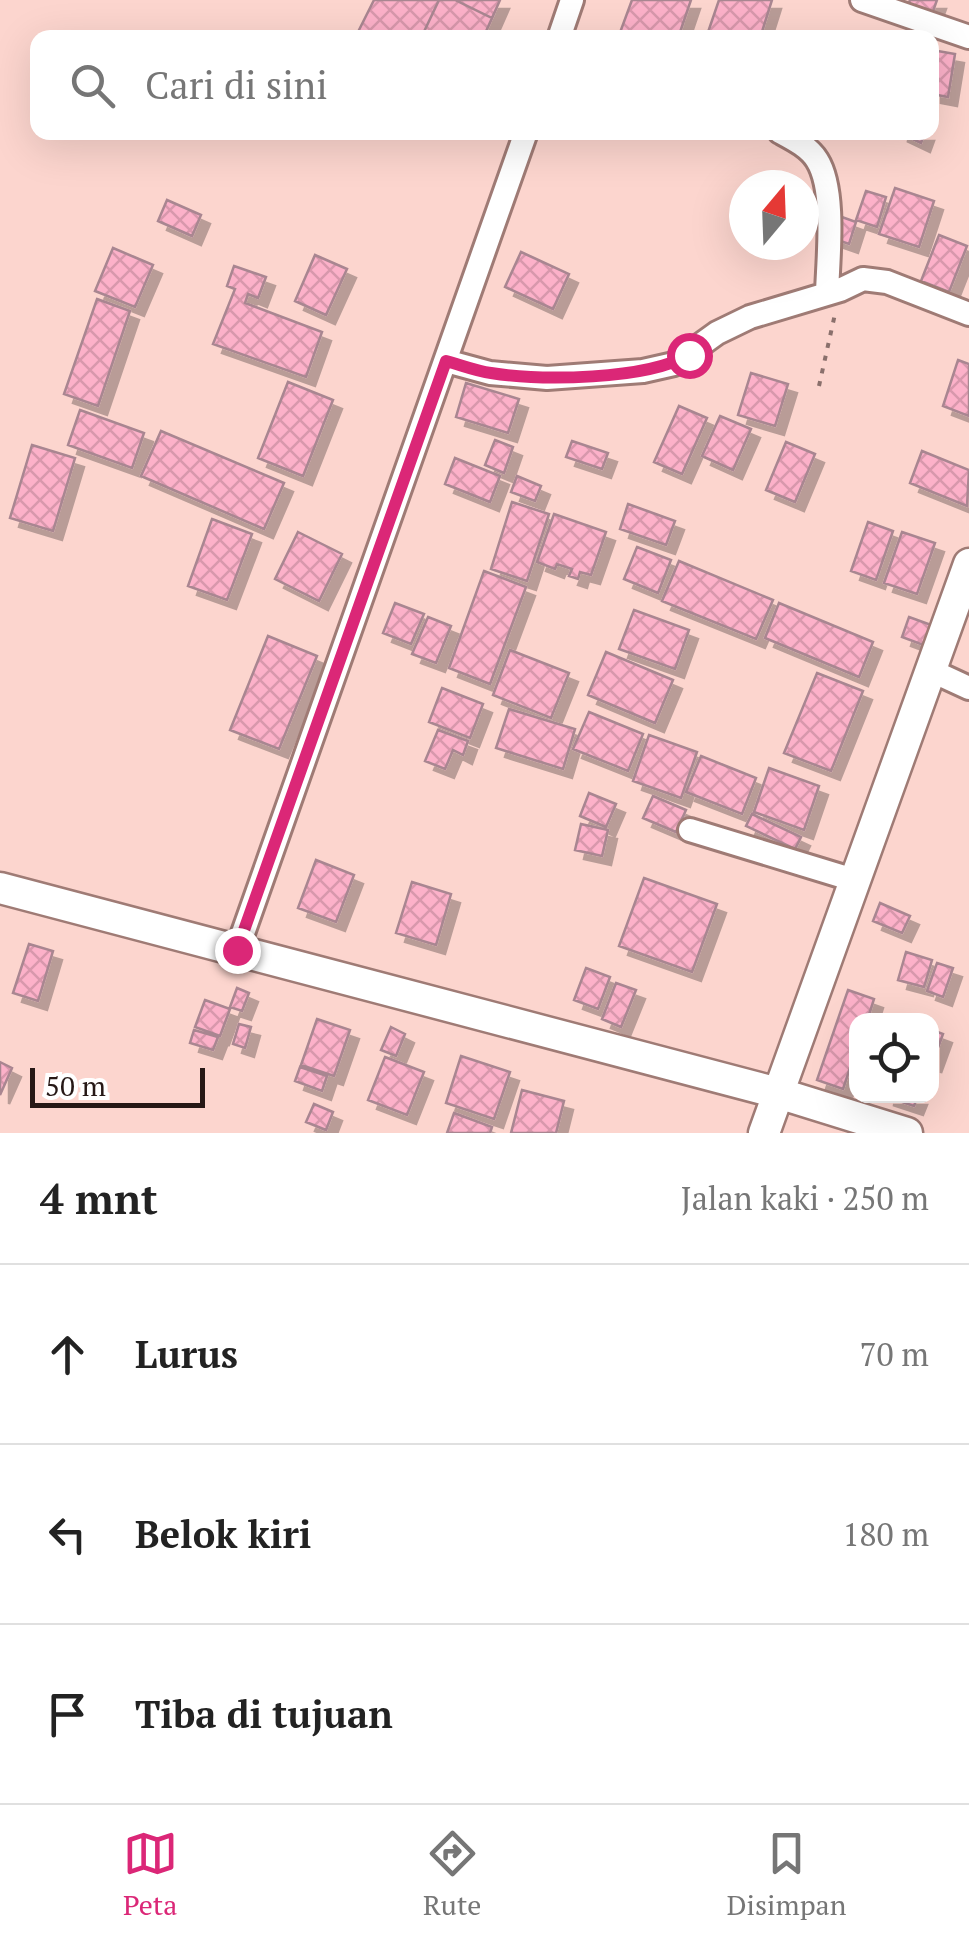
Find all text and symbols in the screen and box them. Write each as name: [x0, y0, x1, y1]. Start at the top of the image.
search box: [30, 30, 939, 140]
icon: search: [65, 58, 120, 113]
text: Cari di sini: [145, 60, 328, 110]
north arrow: [729, 170, 819, 260]
route start: [667, 333, 713, 379]
route end: [215, 928, 261, 974]
map controls: [849, 1013, 939, 1103]
button: locate: [849, 1013, 939, 1103]
scale bar: [30, 1063, 205, 1108]
text: 50 m: [45, 1067, 106, 1104]
text: 4 mnt: [40, 1170, 158, 1226]
text: Jalan kaki · 250 m: [681, 1177, 929, 1219]
icon: ahead: [40, 1327, 95, 1382]
text: Lurus: [135, 1329, 238, 1379]
text: 70 m: [859, 1333, 929, 1375]
icon: left: [40, 1507, 95, 1562]
text: Belok kiri: [135, 1509, 311, 1559]
text: 180 m: [842, 1513, 929, 1555]
icon: arrive: [40, 1687, 95, 1742]
text: Tiba di tujuan: [135, 1689, 393, 1739]
tab: Peta: [123, 1826, 178, 1923]
tab: Rute: [423, 1826, 481, 1923]
tab: Disimpan: [727, 1826, 846, 1923]

